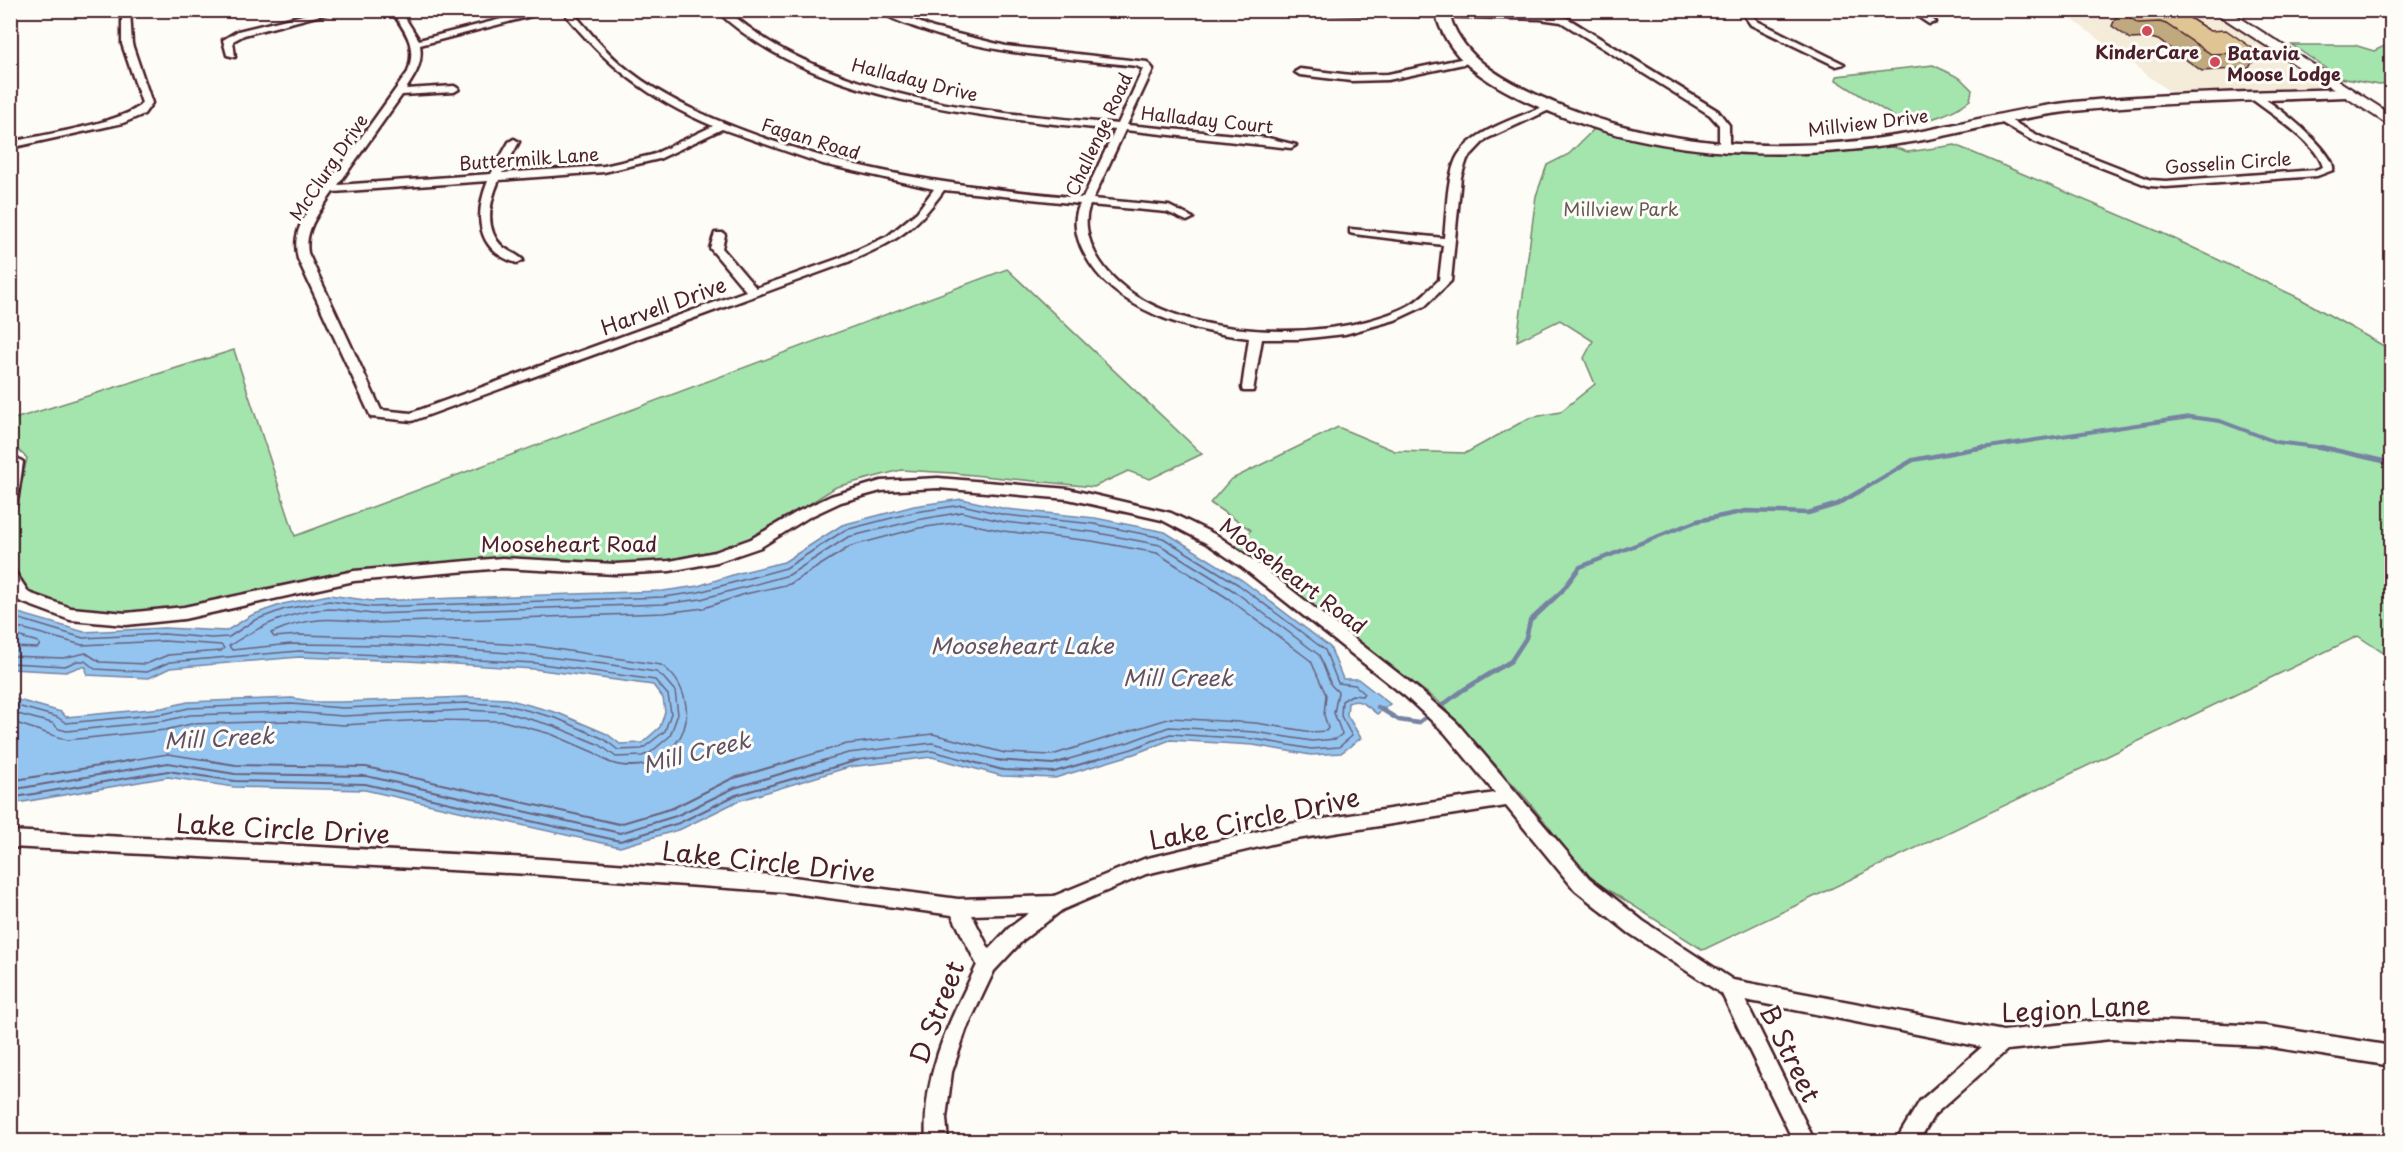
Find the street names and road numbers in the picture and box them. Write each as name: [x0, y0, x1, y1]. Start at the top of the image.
street label: Halladay Drive: [849, 50, 981, 108]
street label: Challenge Road: [1058, 68, 1138, 200]
street label: Halladay Court: [1140, 99, 1274, 139]
street label: Millview Drive: [1806, 101, 1930, 143]
street label: McClurg Drive: [282, 108, 374, 226]
street label: Fagan Road: [758, 110, 864, 166]
street label: Buttermilk Lane: [458, 140, 600, 176]
street label: Gosselin Circle: [2164, 144, 2292, 180]
street label: Harvell Drive: [596, 267, 730, 343]
street label: Mooseheart Road: [1214, 509, 1374, 641]
street label: Mooseheart Road: [481, 527, 657, 559]
street label: Lake Circle Drive: [1145, 777, 1363, 859]
street label: Lake Circle Drive: [175, 803, 391, 853]
street label: Lake Circle Drive: [660, 830, 878, 892]
street label: D Street: [899, 955, 973, 1069]
street label: Legion Lane: [2000, 985, 2152, 1031]
street label: B Street: [1751, 998, 1831, 1108]

